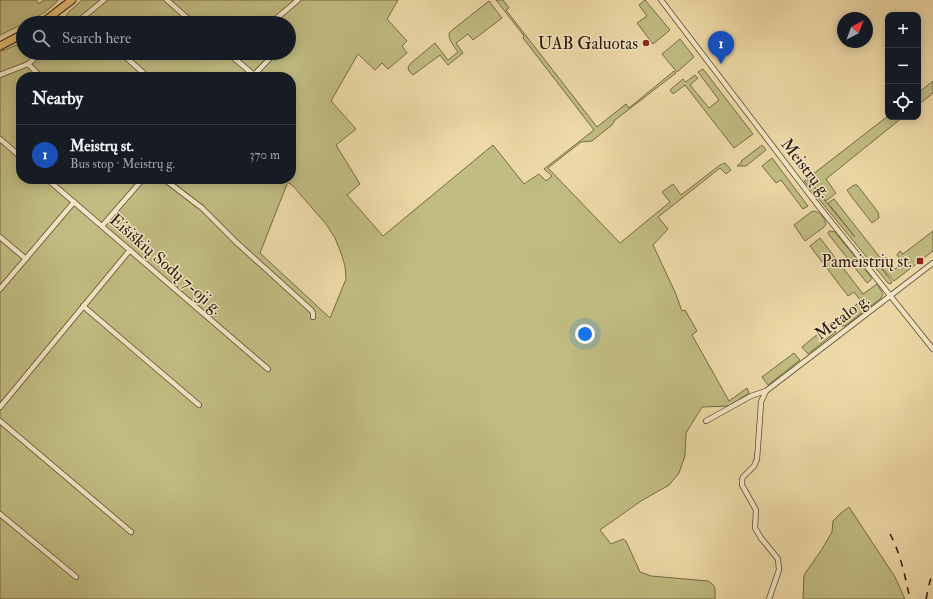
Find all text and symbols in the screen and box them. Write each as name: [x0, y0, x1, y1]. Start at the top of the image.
north arrow: [837, 12, 873, 48]
map controls: [885, 12, 921, 120]
button: +: [885, 12, 921, 48]
search box: [16, 16, 296, 60]
icon: search: [30, 27, 52, 49]
text: Search here: [62, 29, 131, 48]
pin: 1: [708, 31, 734, 64]
place label: UAB Galuotas: [538, 33, 638, 54]
marker: UAB Galuotas: [641, 38, 651, 48]
button: −: [885, 48, 921, 84]
button: locate: [885, 84, 921, 120]
text: Nearby: [32, 88, 83, 109]
street label: Meistrų g.: [776, 134, 836, 202]
text: Meistrų st.: [70, 137, 134, 156]
text: 1: [43, 147, 47, 163]
text: 370 m: [250, 147, 280, 163]
text: Bus stop · Meistrų g.: [70, 156, 175, 172]
street label: Eišiškių Sodų 7-oji g.: [105, 209, 227, 319]
place label: Pameistrių st.: [822, 251, 912, 272]
marker: Pameistrių st.: [915, 256, 925, 266]
street label: Metalo g.: [810, 290, 874, 344]
your location: [575, 324, 595, 344]

